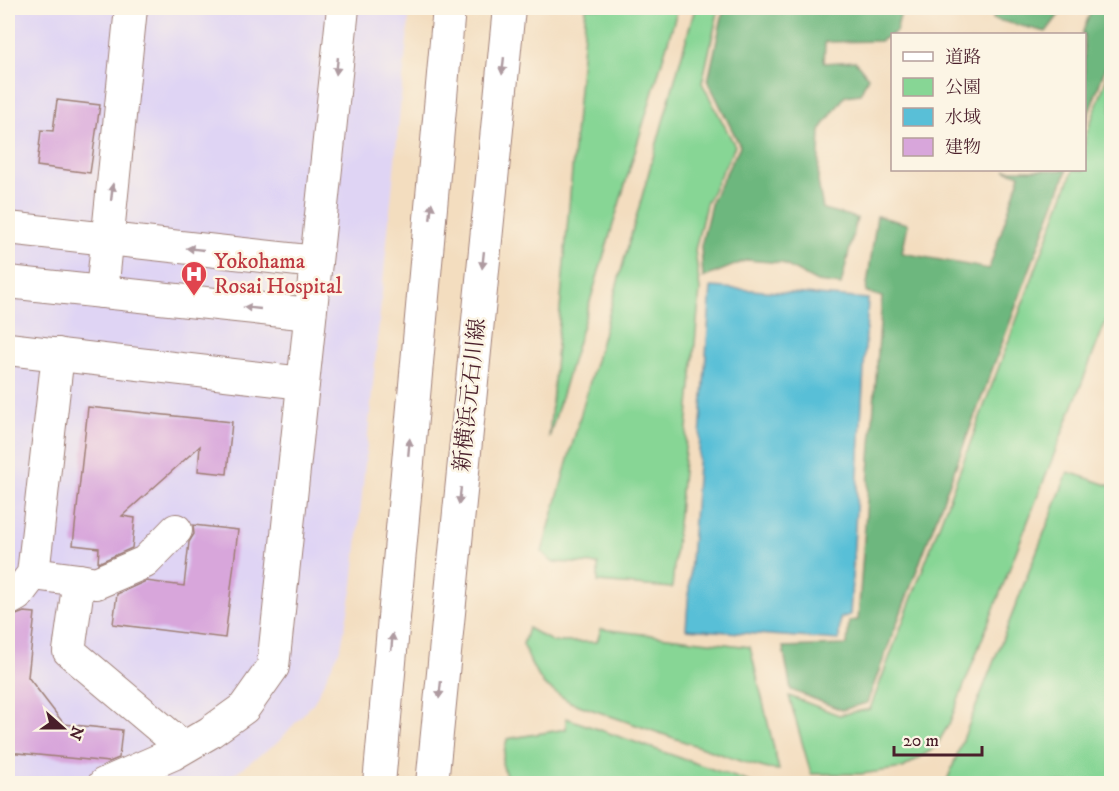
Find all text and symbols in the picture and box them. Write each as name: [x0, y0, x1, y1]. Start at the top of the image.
legend: [891, 33, 1086, 171]
text: 道路: [945, 47, 981, 69]
one-way arrow: [332, 56, 342, 75]
one-way arrow: [498, 56, 508, 75]
text: 公園: [945, 77, 981, 99]
text: 水域: [945, 107, 981, 129]
text: 建物: [945, 137, 981, 159]
one-way arrow: [107, 182, 117, 201]
one-way arrow: [426, 202, 436, 221]
one-way arrow: [186, 244, 205, 253]
place label: Yokohama Rosai Hospital: [214, 248, 343, 300]
one-way arrow: [478, 250, 488, 269]
hospital icon: Yokohama Rosai Hospital: [179, 259, 209, 297]
one-way arrow: [243, 303, 262, 313]
street label: 新横浜元石川線: [449, 317, 491, 473]
one-way arrow: [404, 438, 414, 457]
one-way arrow: [455, 486, 465, 505]
one-way arrow: [387, 632, 397, 651]
one-way arrow: [435, 680, 445, 699]
north arrow: [33, 698, 93, 758]
scale bar: [894, 719, 982, 757]
text: N: [64, 723, 88, 743]
text: 20 m: [903, 730, 939, 752]

